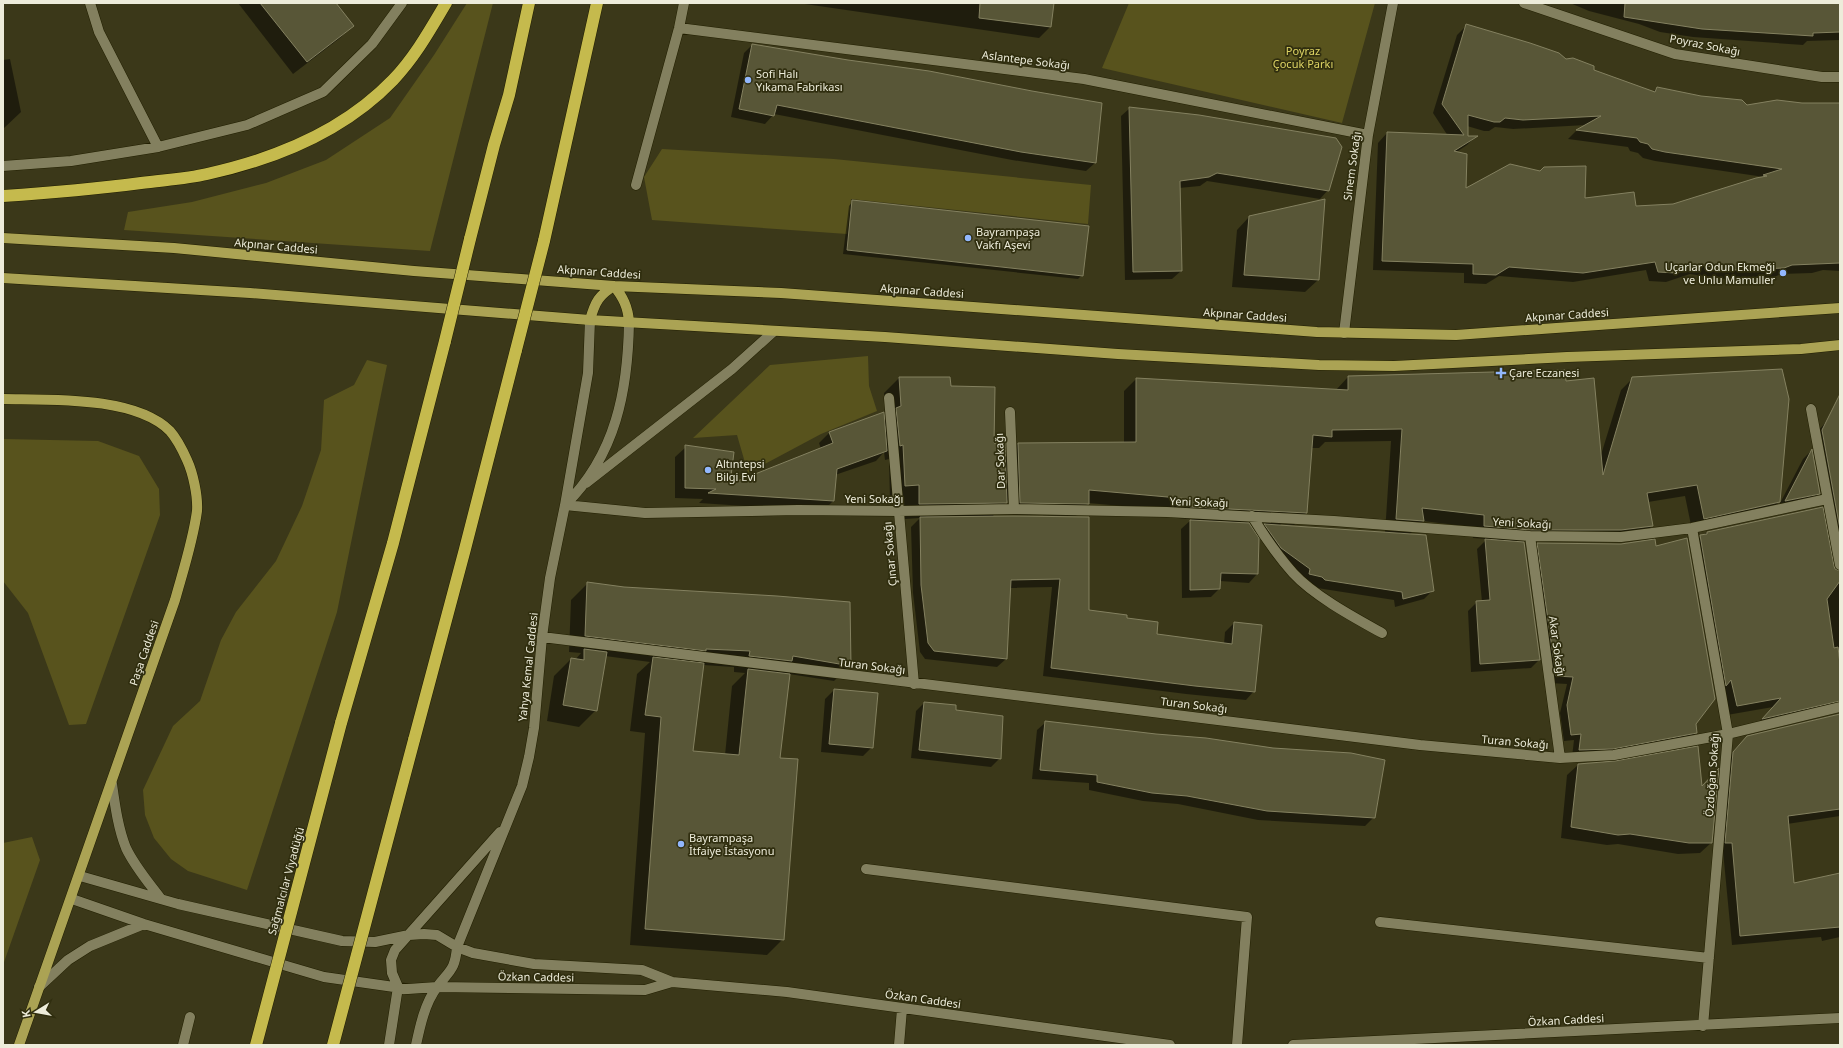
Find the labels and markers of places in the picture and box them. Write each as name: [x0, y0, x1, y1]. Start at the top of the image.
place label: Sofi Halı Yıkama Fabrikası: [756, 66, 843, 94]
marker: Sofi Halı Yıkama Fabrikası: [743, 75, 753, 85]
place label: Bayrampaşa Vakfı Aşevi: [976, 224, 1040, 252]
marker: Bayrampaşa Vakfı Aşevi: [963, 233, 973, 243]
place label: Uçarlar Odun Ekmeği ve Unlu Mamuller: [1665, 259, 1775, 287]
marker: Uçarlar Odun Ekmeği ve Unlu Mamuller: [1778, 268, 1788, 278]
place label: Çare Eczanesi: [1509, 365, 1579, 380]
marker: Çare Eczanesi: [1496, 368, 1506, 378]
place label: Altıntepsi Bilgi Evi: [716, 456, 765, 484]
marker: Altıntepsi Bilgi Evi: [703, 465, 713, 475]
place label: Bayrampaşa İtfaiye İstasyonu: [689, 830, 774, 858]
marker: Bayrampaşa İtfaiye İstasyonu: [676, 839, 686, 849]

